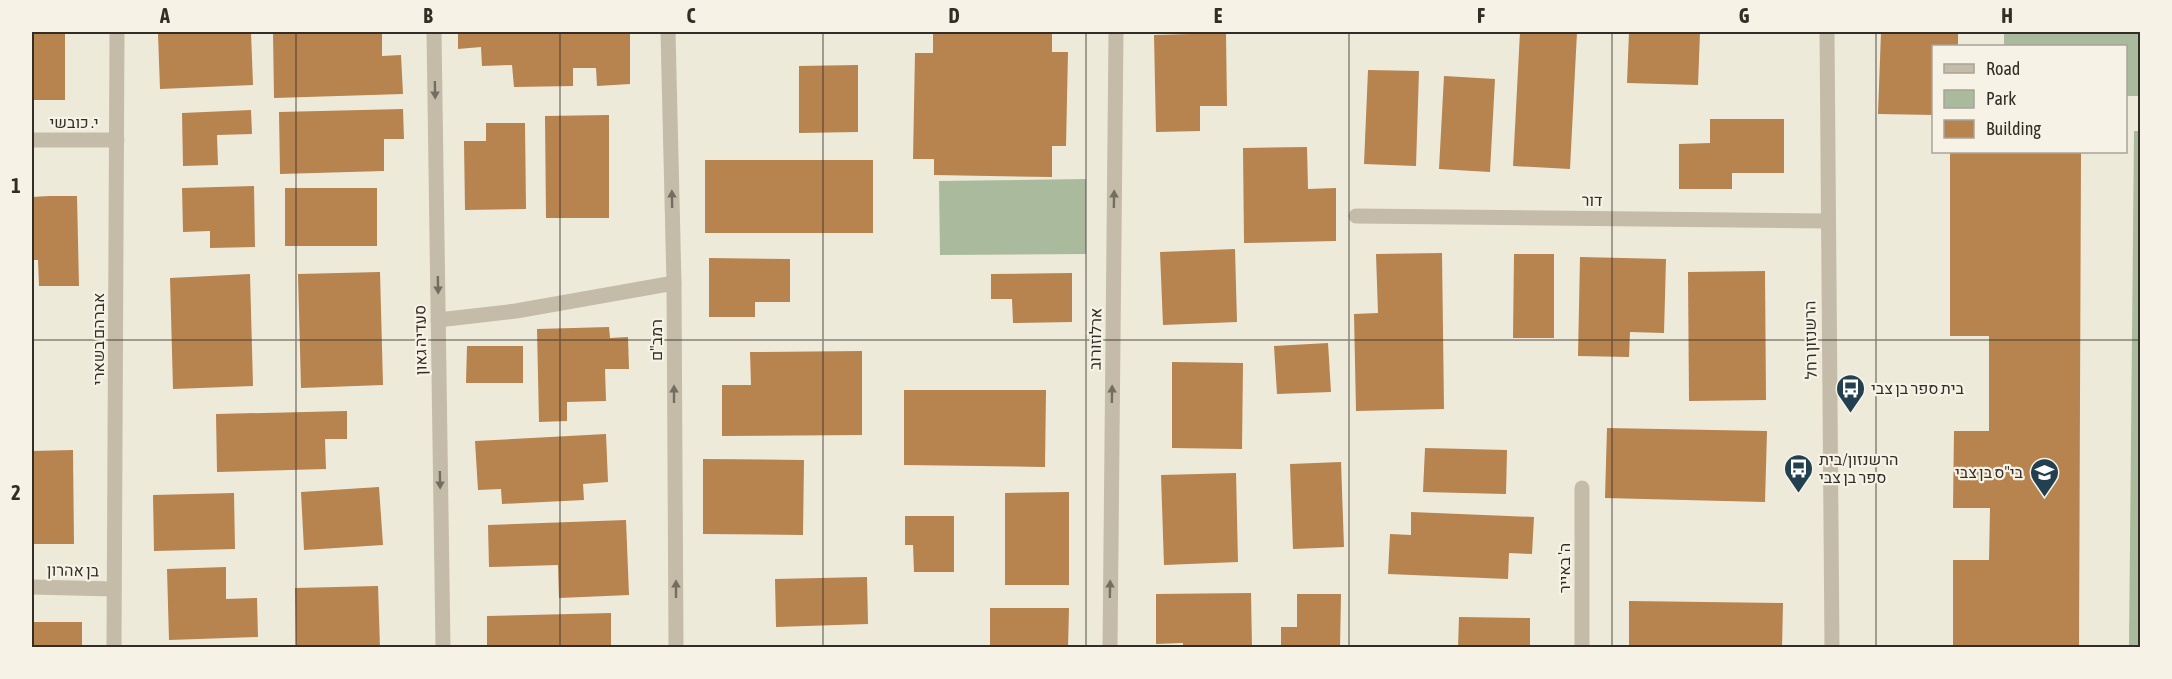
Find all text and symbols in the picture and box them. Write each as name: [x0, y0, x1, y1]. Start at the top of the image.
text: A: [159, 4, 170, 27]
text: B: [423, 4, 433, 27]
text: C: [687, 4, 696, 27]
text: D: [948, 4, 960, 27]
text: E: [1214, 4, 1223, 27]
text: F: [1477, 4, 1485, 27]
text: G: [1739, 4, 1750, 27]
text: H: [2001, 4, 2013, 27]
legend: [1932, 45, 2127, 153]
text: Road: [1986, 58, 2020, 79]
one-way arrow: [430, 80, 440, 99]
text: Park: [1986, 88, 2016, 109]
street label: י. כובשי: [49, 113, 99, 131]
text: Building: [1986, 118, 2041, 139]
text: 1: [11, 174, 21, 197]
one-way arrow: [667, 190, 677, 209]
one-way arrow: [1109, 190, 1119, 209]
street label: דור: [1581, 191, 1603, 209]
one-way arrow: [433, 275, 442, 294]
street label: אברהם בשארי: [89, 293, 107, 385]
street label: הרשנזון רחל: [1800, 300, 1820, 380]
street label: סעדיה גאון: [410, 305, 430, 375]
street label: ארלוזורוב: [1085, 308, 1105, 370]
street label: רמב"ם: [647, 319, 665, 361]
bus stop icon: בית ספר בן צבי: [1834, 372, 1866, 414]
place label: בית ספר בן צבי: [1871, 379, 1965, 397]
one-way arrow: [669, 385, 679, 404]
one-way arrow: [1107, 385, 1117, 404]
place label: הרשנזון/בית ספר בן צבי: [1819, 450, 1898, 486]
bus stop icon: הרשנזון/בית ספר בן צבי: [1782, 452, 1814, 494]
school or university icon: בי"ס בן צבי: [2028, 456, 2060, 498]
place label: בי"ס בן צבי: [1955, 463, 2024, 481]
one-way arrow: [436, 470, 445, 489]
text: 2: [11, 481, 21, 504]
street label: ה' באייר: [1555, 543, 1573, 593]
street label: בן אהרון: [47, 561, 100, 579]
one-way arrow: [671, 580, 681, 599]
one-way arrow: [1105, 580, 1115, 599]

